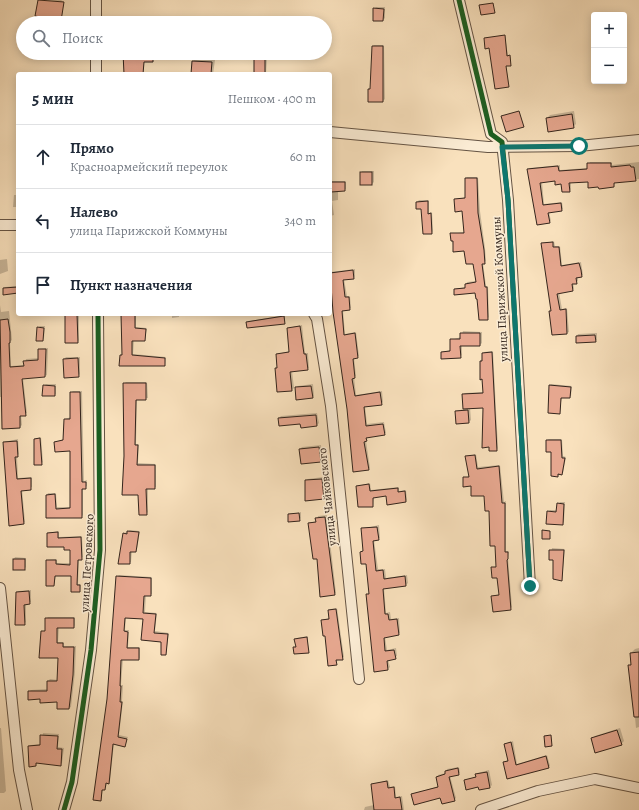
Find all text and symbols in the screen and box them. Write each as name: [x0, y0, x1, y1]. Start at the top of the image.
map controls: [591, 12, 627, 84]
button: +: [591, 12, 627, 48]
search box: [16, 16, 332, 60]
icon: search: [30, 27, 52, 49]
text: Поиск: [62, 28, 103, 48]
button: −: [591, 48, 627, 84]
text: 5 мин: [32, 87, 74, 110]
text: Пешком · 400 m: [228, 90, 316, 107]
route start: [570, 137, 588, 155]
text: Прямо: [70, 138, 114, 158]
icon: ahead: [32, 146, 54, 168]
text: 60 m: [290, 148, 316, 165]
text: Красноармейский переулок: [70, 158, 228, 175]
text: Налево: [70, 202, 118, 222]
icon: left: [32, 210, 54, 232]
text: 340 m: [284, 212, 316, 229]
street label: улица Парижской Коммуны: [488, 216, 512, 363]
text: улица Парижской Коммуны: [70, 222, 228, 239]
icon: arrive: [32, 274, 54, 296]
text: Пункт назначения: [70, 275, 192, 295]
street label: улица Чайковского: [314, 447, 340, 548]
street label: улица Петровского: [76, 513, 98, 614]
route end: [521, 577, 539, 595]

